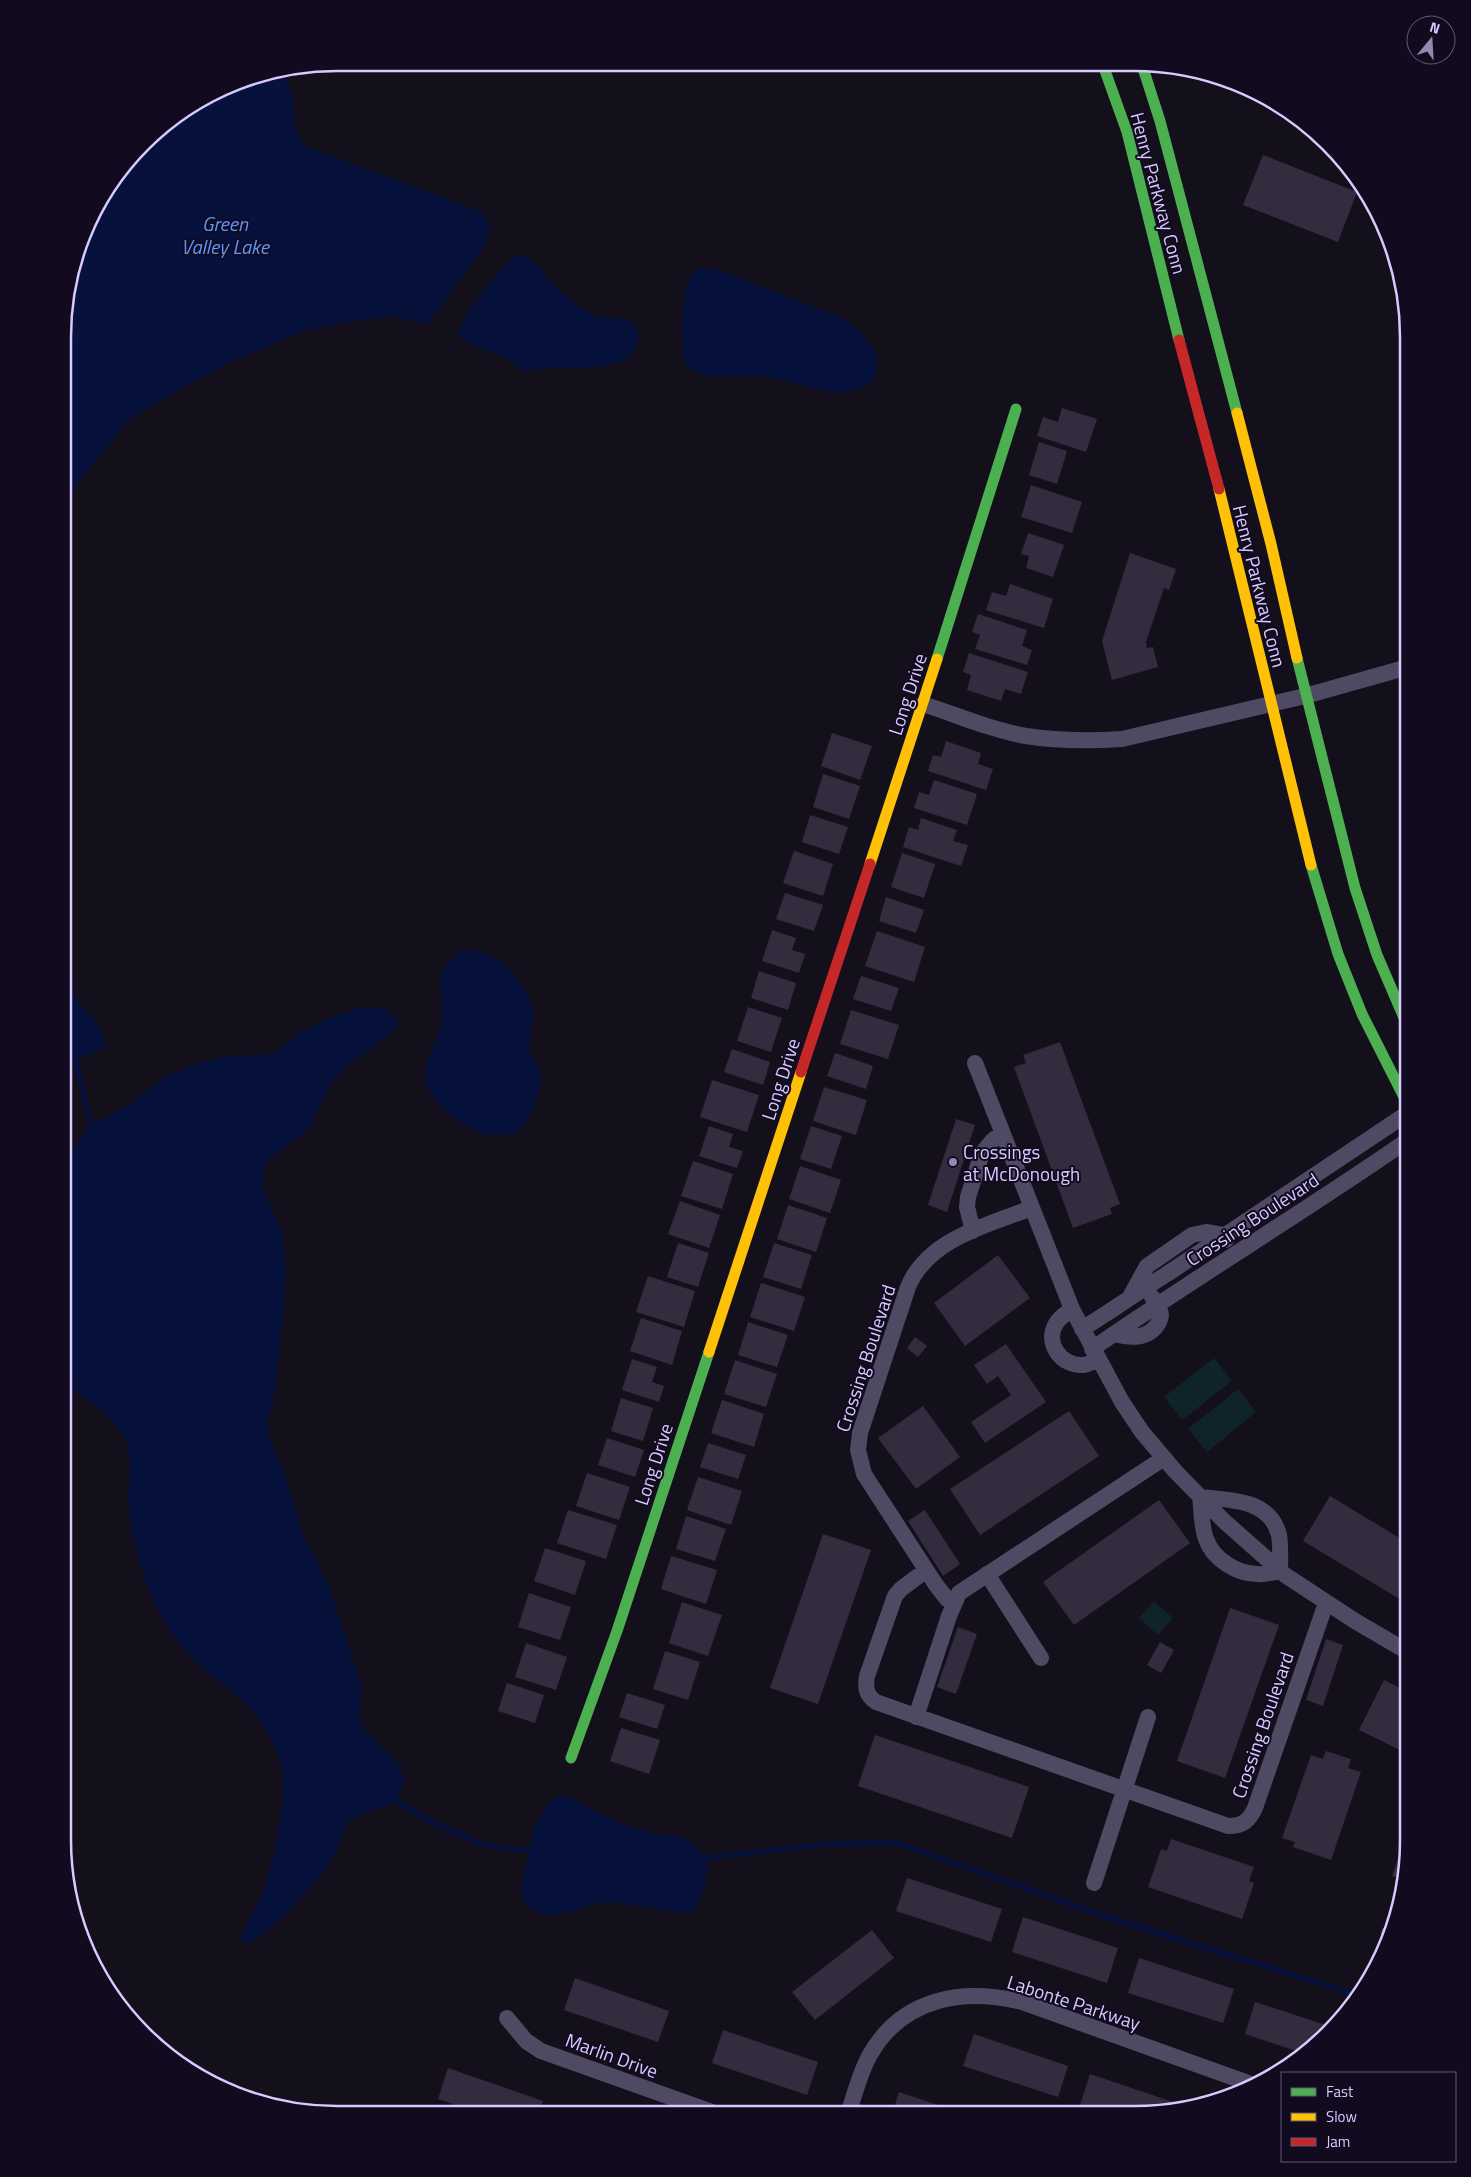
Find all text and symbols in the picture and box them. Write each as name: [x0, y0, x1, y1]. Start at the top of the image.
north arrow: [1406, 15, 1456, 65]
text: N: [1427, 16, 1443, 39]
street label: Henry Parkway Conn: [1123, 109, 1195, 277]
water label: Green Valley Lake: [181, 208, 271, 262]
street label: Henry Parkway Conn: [1226, 502, 1294, 670]
street label: Long Drive: [880, 649, 934, 739]
street label: Long Drive: [753, 1034, 807, 1124]
place label: Crossings at McDonough: [963, 1137, 1080, 1188]
marker: Crossings at McDonough: [947, 1156, 959, 1168]
street label: Crossing Boulevard: [1180, 1165, 1324, 1273]
street label: Crossing Boulevard: [828, 1281, 902, 1435]
street label: Long Drive: [626, 1419, 680, 1509]
street label: Crossing Boulevard: [1223, 1648, 1301, 1802]
street label: Labonte Parkway: [1004, 1967, 1144, 2037]
street label: Marlin Drive: [562, 2025, 662, 2085]
legend: [1281, 2072, 1456, 2162]
text: Fast: [1326, 2080, 1354, 2103]
text: Slow: [1326, 2105, 1357, 2128]
text: Jam: [1326, 2130, 1350, 2153]

